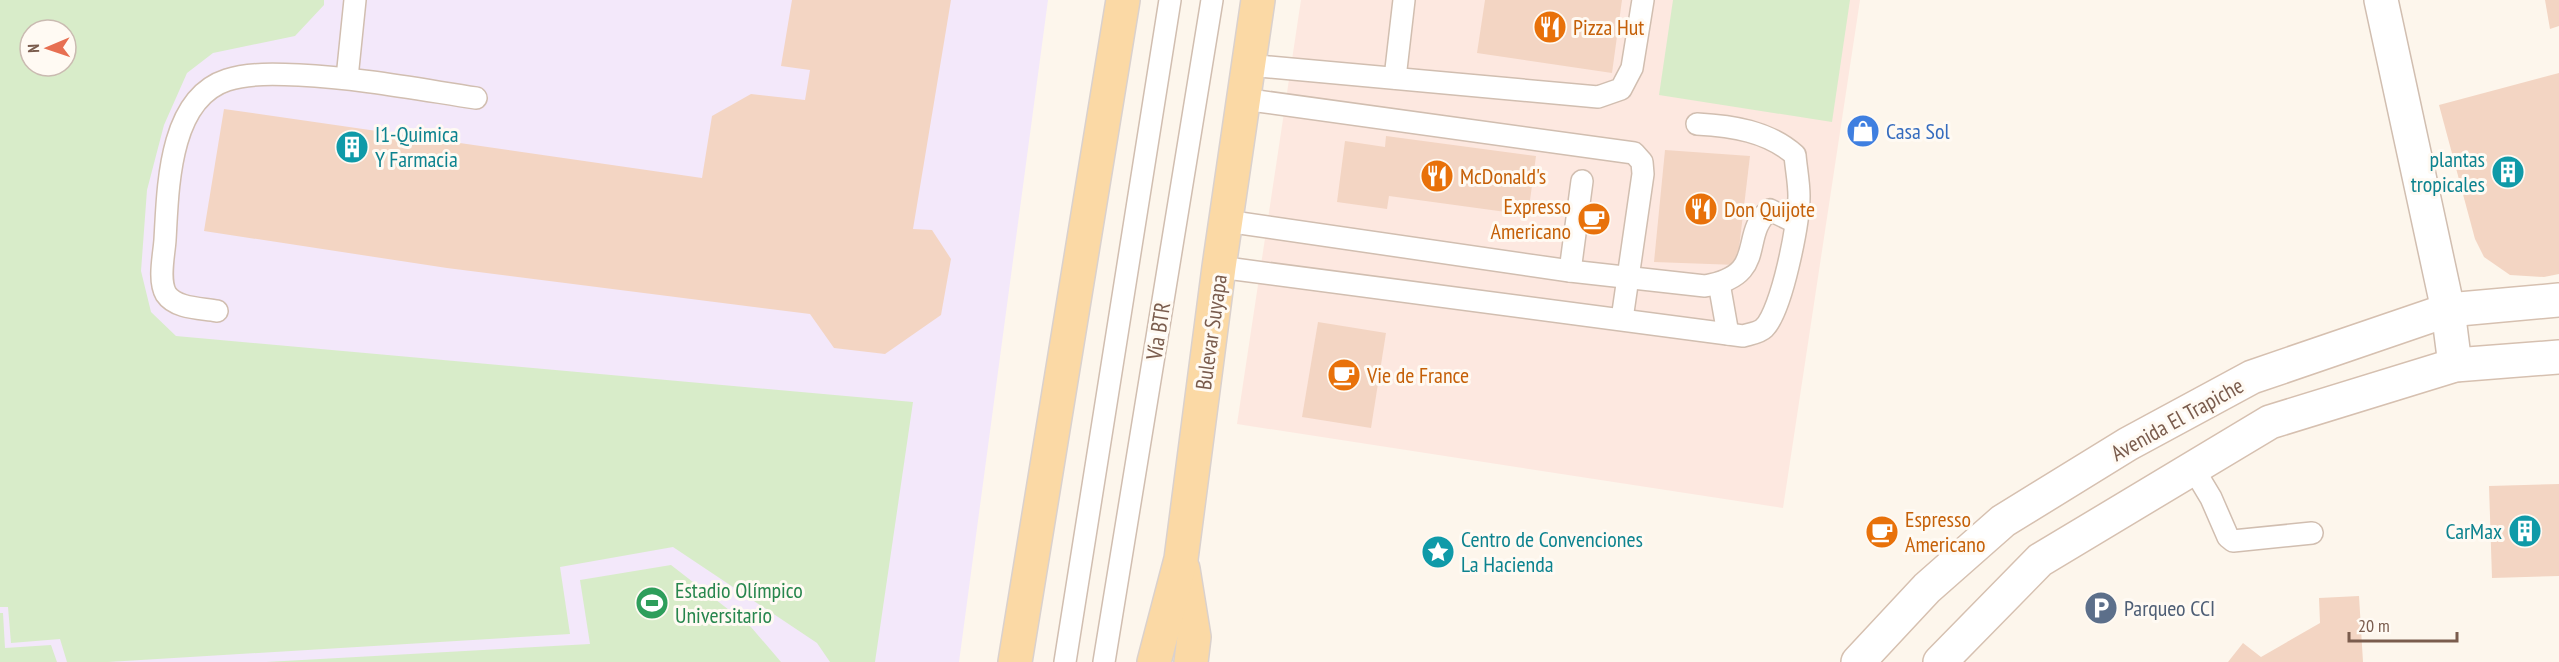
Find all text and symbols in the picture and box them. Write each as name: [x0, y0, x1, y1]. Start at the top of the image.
restaurant icon: Pizza Hut: [1532, 9, 1568, 45]
place label: Pizza Hut: [1573, 13, 1644, 41]
north arrow: [18, 18, 78, 78]
text: N: [23, 44, 43, 53]
shop icon: Casa Sol: [1845, 113, 1881, 149]
place label: Casa Sol: [1886, 117, 1950, 145]
place label: I1-Quimica Y Farmacia: [375, 120, 459, 173]
building icon: I1-Quimica Y Farmacia: [334, 129, 370, 165]
place label: plantas tropicales: [2411, 145, 2485, 198]
building icon: plantas tropicales: [2490, 154, 2526, 190]
restaurant icon: McDonald's: [1419, 158, 1455, 194]
place label: McDonald's: [1460, 162, 1546, 190]
restaurant icon: Don Quijote: [1683, 191, 1719, 227]
place label: Expresso Americano: [1491, 192, 1571, 245]
place label: Don Quijote: [1724, 195, 1815, 223]
cafe icon: Expresso Americano: [1576, 201, 1612, 237]
street label: Bulevar Suyapa: [1189, 273, 1233, 391]
street label: Vía BTR: [1139, 300, 1176, 363]
cafe icon: Vie de France: [1326, 357, 1362, 393]
place label: Vie de France: [1366, 361, 1469, 389]
street label: Avenida El Trapiche: [2106, 371, 2248, 467]
place label: Espresso Americano: [1905, 505, 1985, 558]
building icon: CarMax: [2507, 513, 2543, 549]
cafe icon: Espresso Americano: [1864, 514, 1900, 550]
place label: CarMax: [2446, 517, 2502, 545]
place label: Centro de Convenciones La Hacienda: [1461, 525, 1643, 578]
place icon: Centro de Convenciones La Hacienda: [1420, 534, 1456, 570]
place label: Estadio Olímpico Universitario: [675, 576, 803, 629]
sports icon: Estadio Olímpico Universitario: [634, 585, 670, 621]
parking icon: Parqueo CCI: [2083, 590, 2119, 626]
place label: Parqueo CCI: [2124, 594, 2215, 622]
scale bar: [2349, 605, 2457, 643]
text: 20 m: [2358, 614, 2390, 637]

